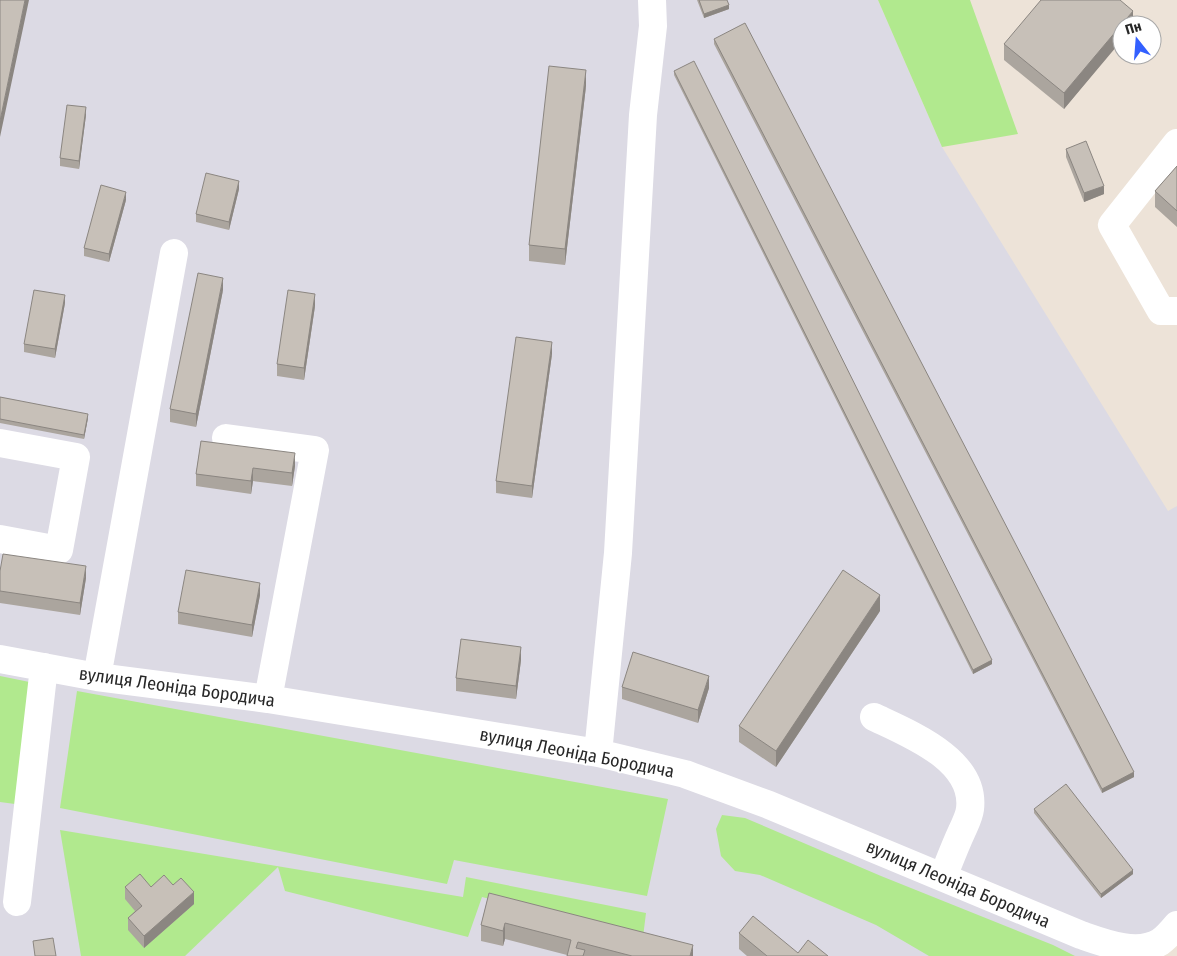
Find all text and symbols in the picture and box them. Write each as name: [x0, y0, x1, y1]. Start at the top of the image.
north arrow: [1112, 15, 1162, 65]
text: Пн: [1123, 18, 1143, 38]
street label: вулиця Леоніда Бородича: [78, 662, 277, 712]
street label: вулиця Леоніда Бородича: [478, 723, 676, 783]
street label: вулиця Леоніда Бородича: [863, 835, 1053, 933]

